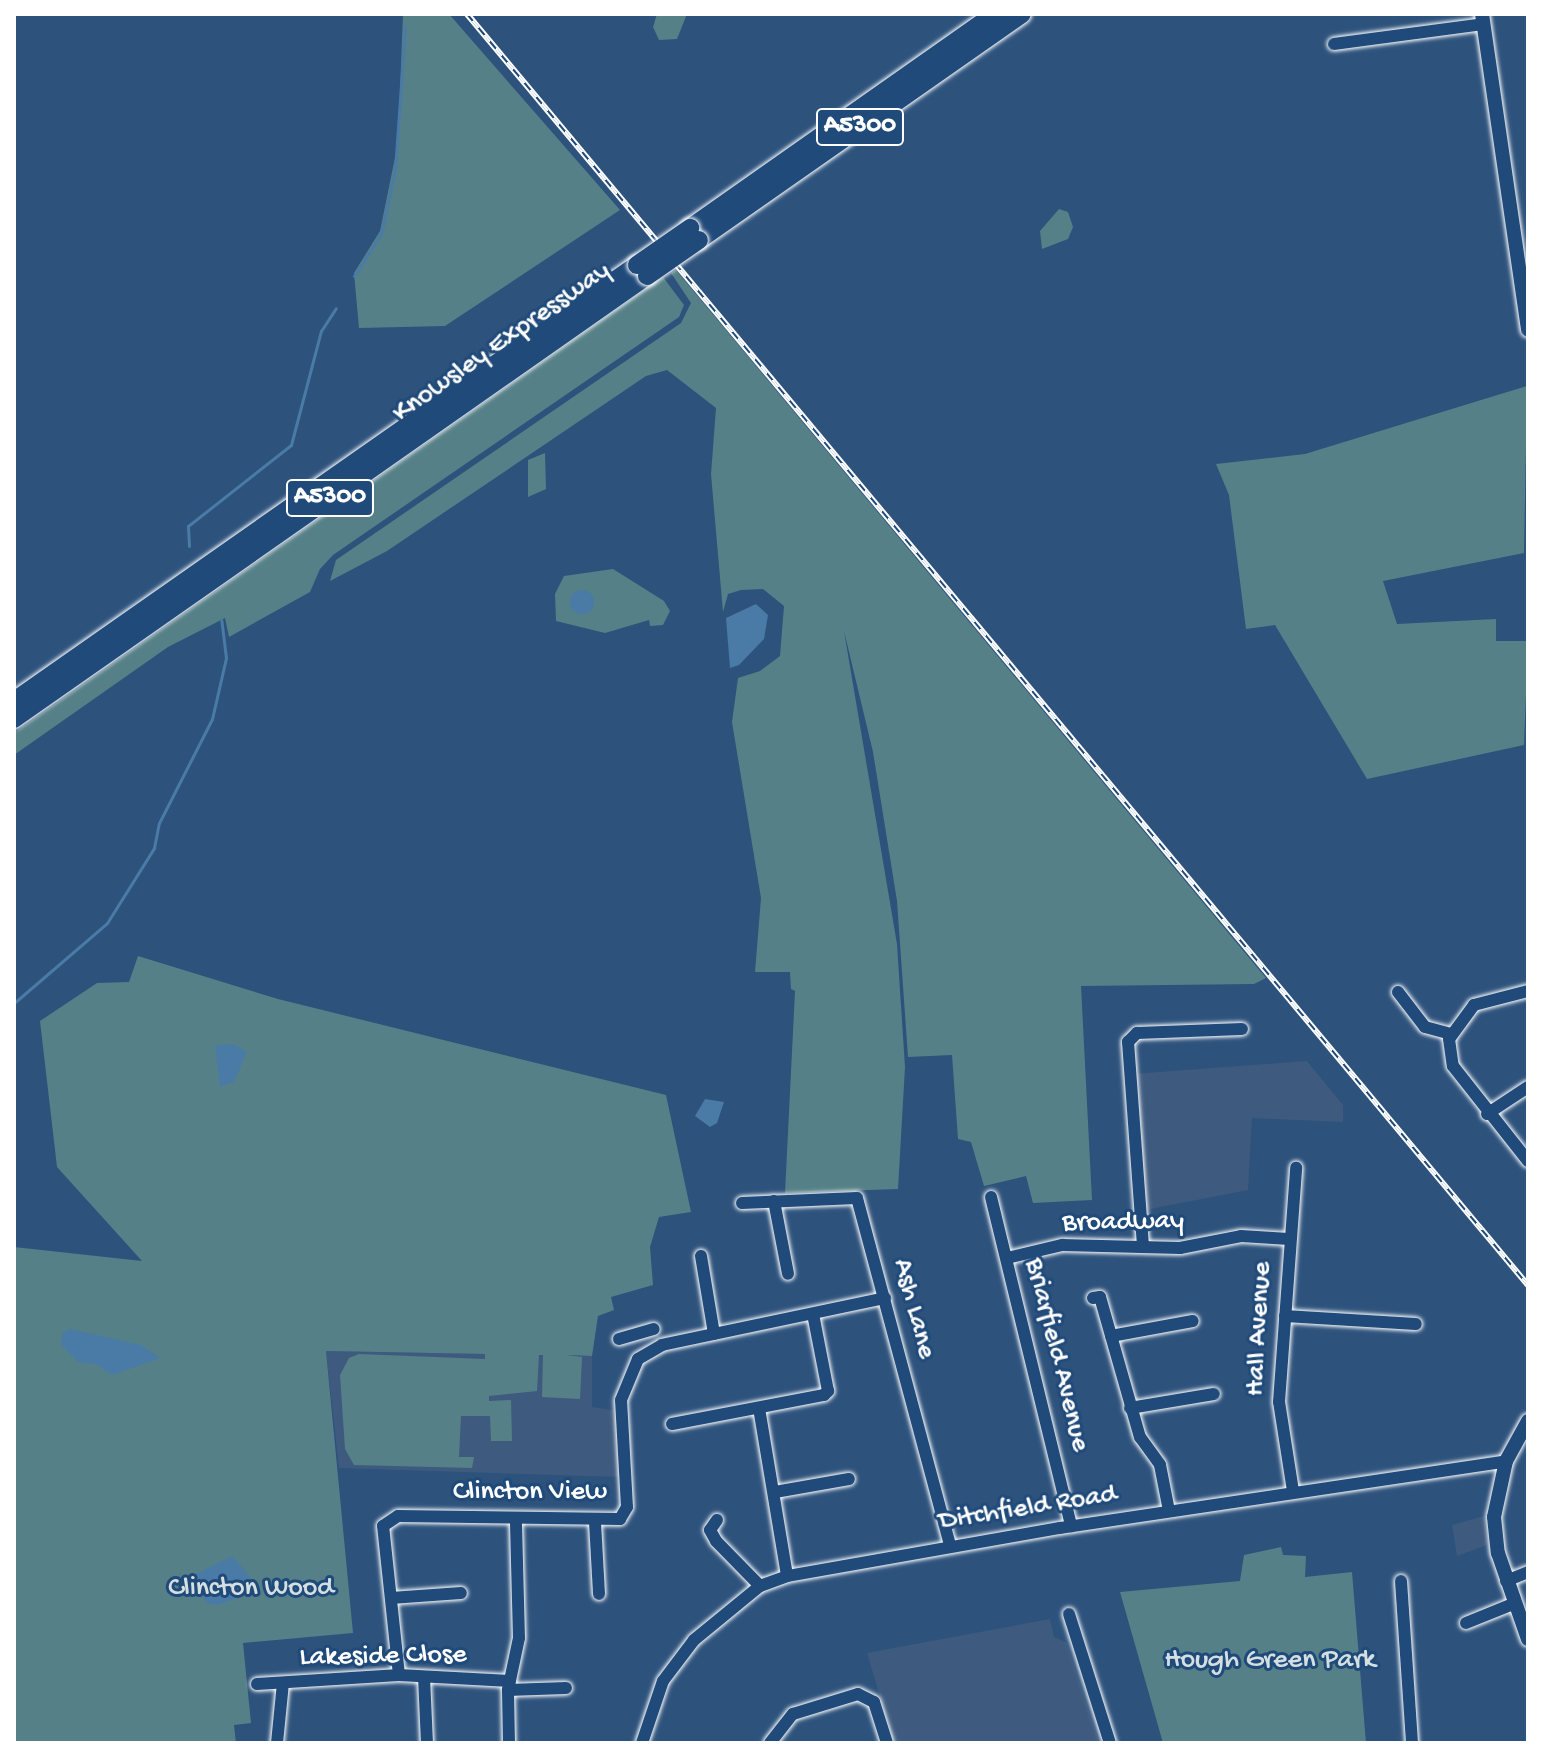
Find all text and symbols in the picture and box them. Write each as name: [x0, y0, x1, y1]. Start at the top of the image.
road number: A5300: [814, 105, 906, 149]
street label: Knowsley Expressway: [387, 255, 617, 431]
road number: A5300: [284, 476, 376, 520]
street label: Broadway: [1062, 1205, 1184, 1241]
street label: Ash Lane: [884, 1255, 942, 1363]
street label: Briarfield Avenue: [1016, 1255, 1096, 1455]
street label: Hall Avenue: [1240, 1261, 1280, 1397]
street label: Clincton View: [453, 1476, 607, 1510]
street label: Ditchfield Road: [937, 1478, 1119, 1540]
park label: Clincton Wood: [168, 1572, 334, 1606]
street label: Lakeside Close: [299, 1639, 467, 1675]
park label: Hough Green Park: [1164, 1644, 1376, 1678]

